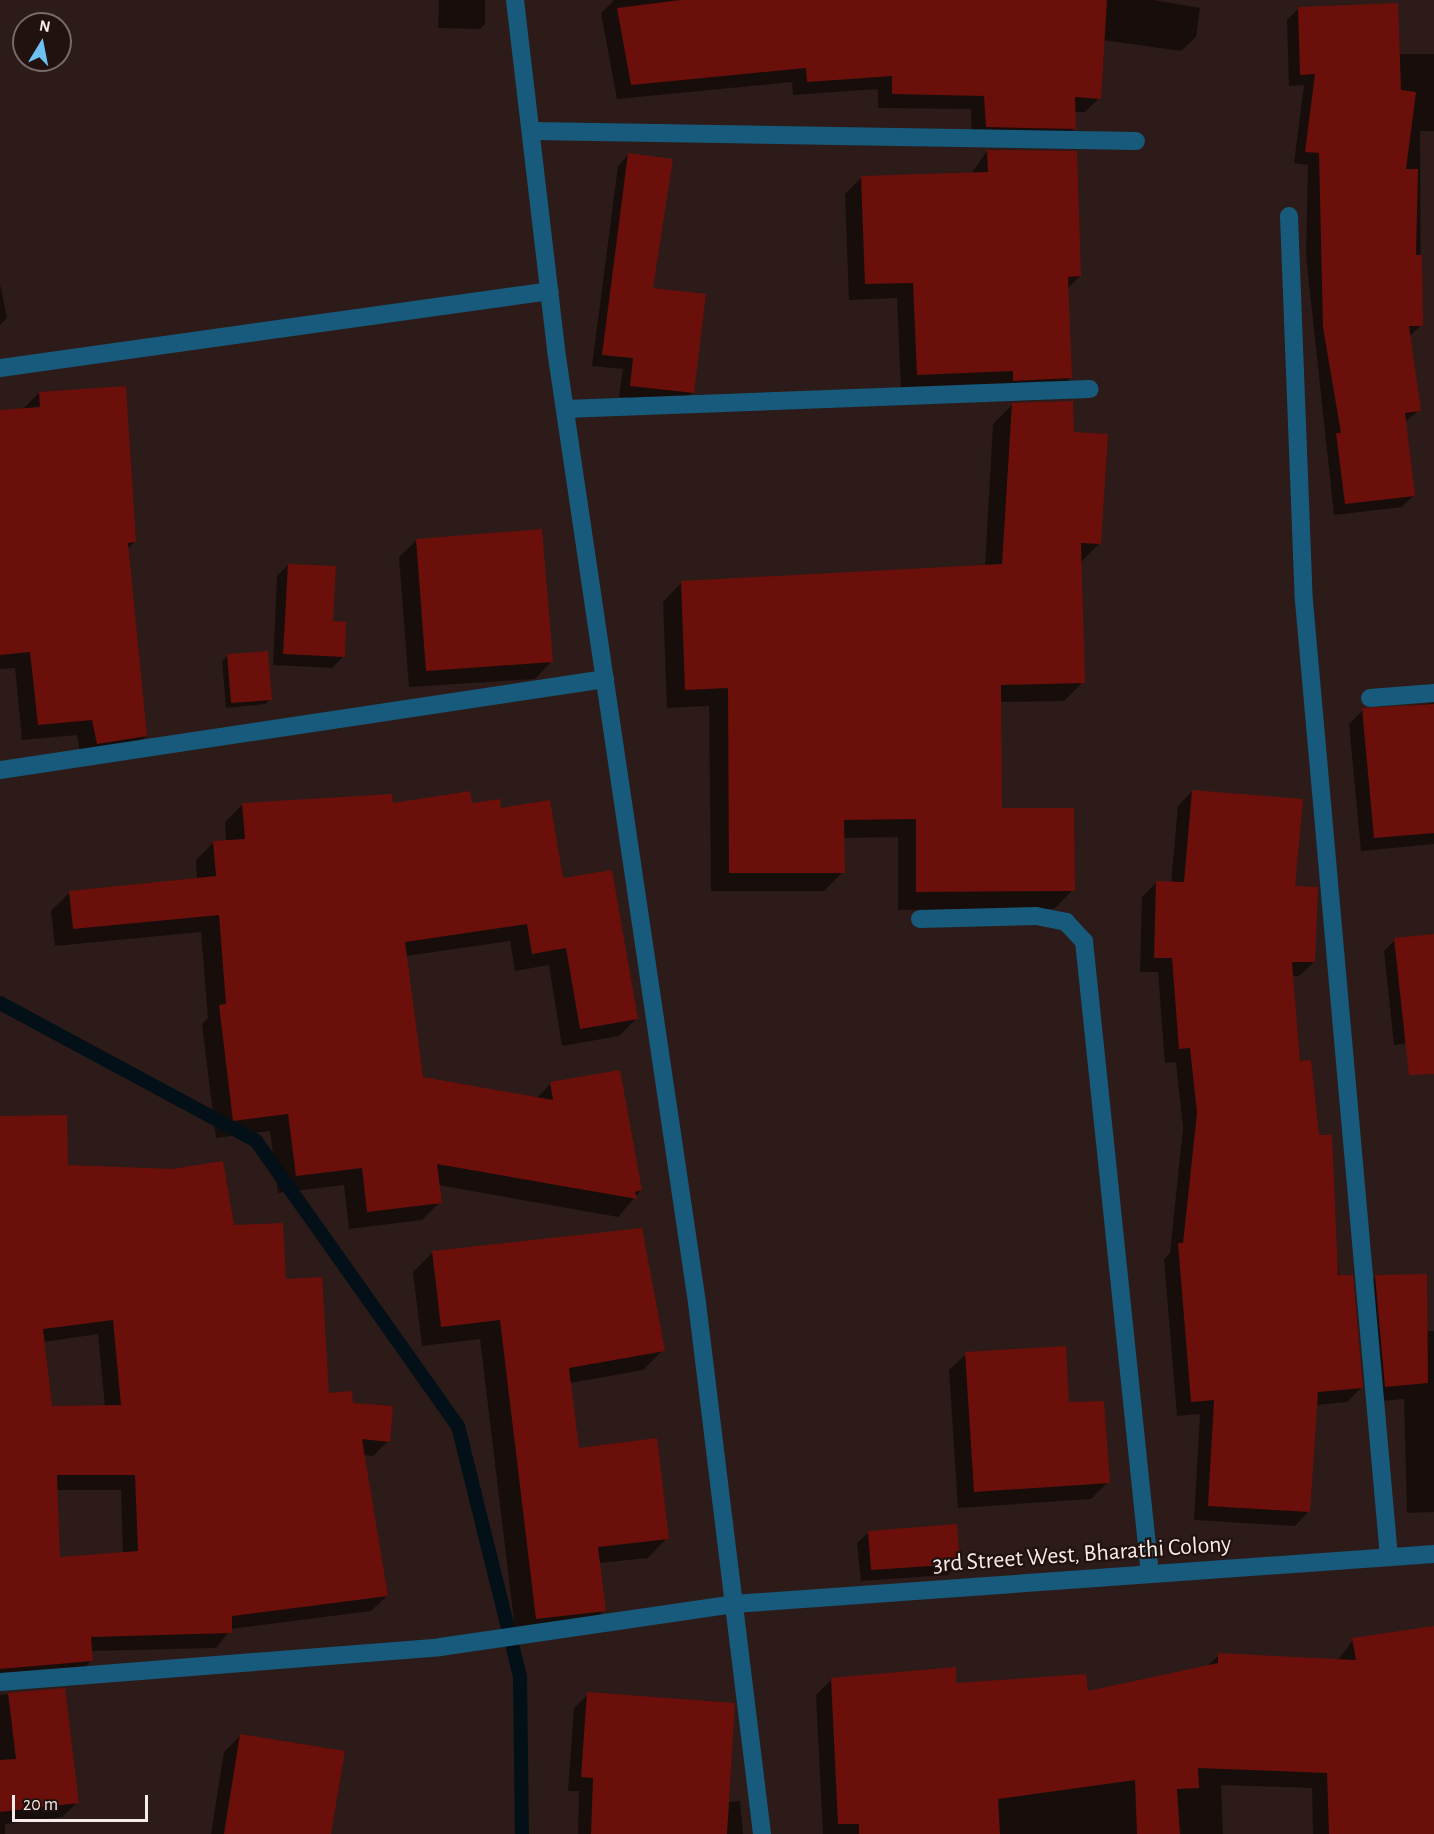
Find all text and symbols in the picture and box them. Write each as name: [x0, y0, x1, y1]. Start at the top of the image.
north arrow: [12, 12, 72, 72]
text: N: [38, 17, 52, 35]
street label: 3rd Street West, Bharathi Colony: [932, 1530, 1232, 1580]
scale bar: [15, 1783, 152, 1821]
text: 20 m: [23, 1796, 58, 1814]

